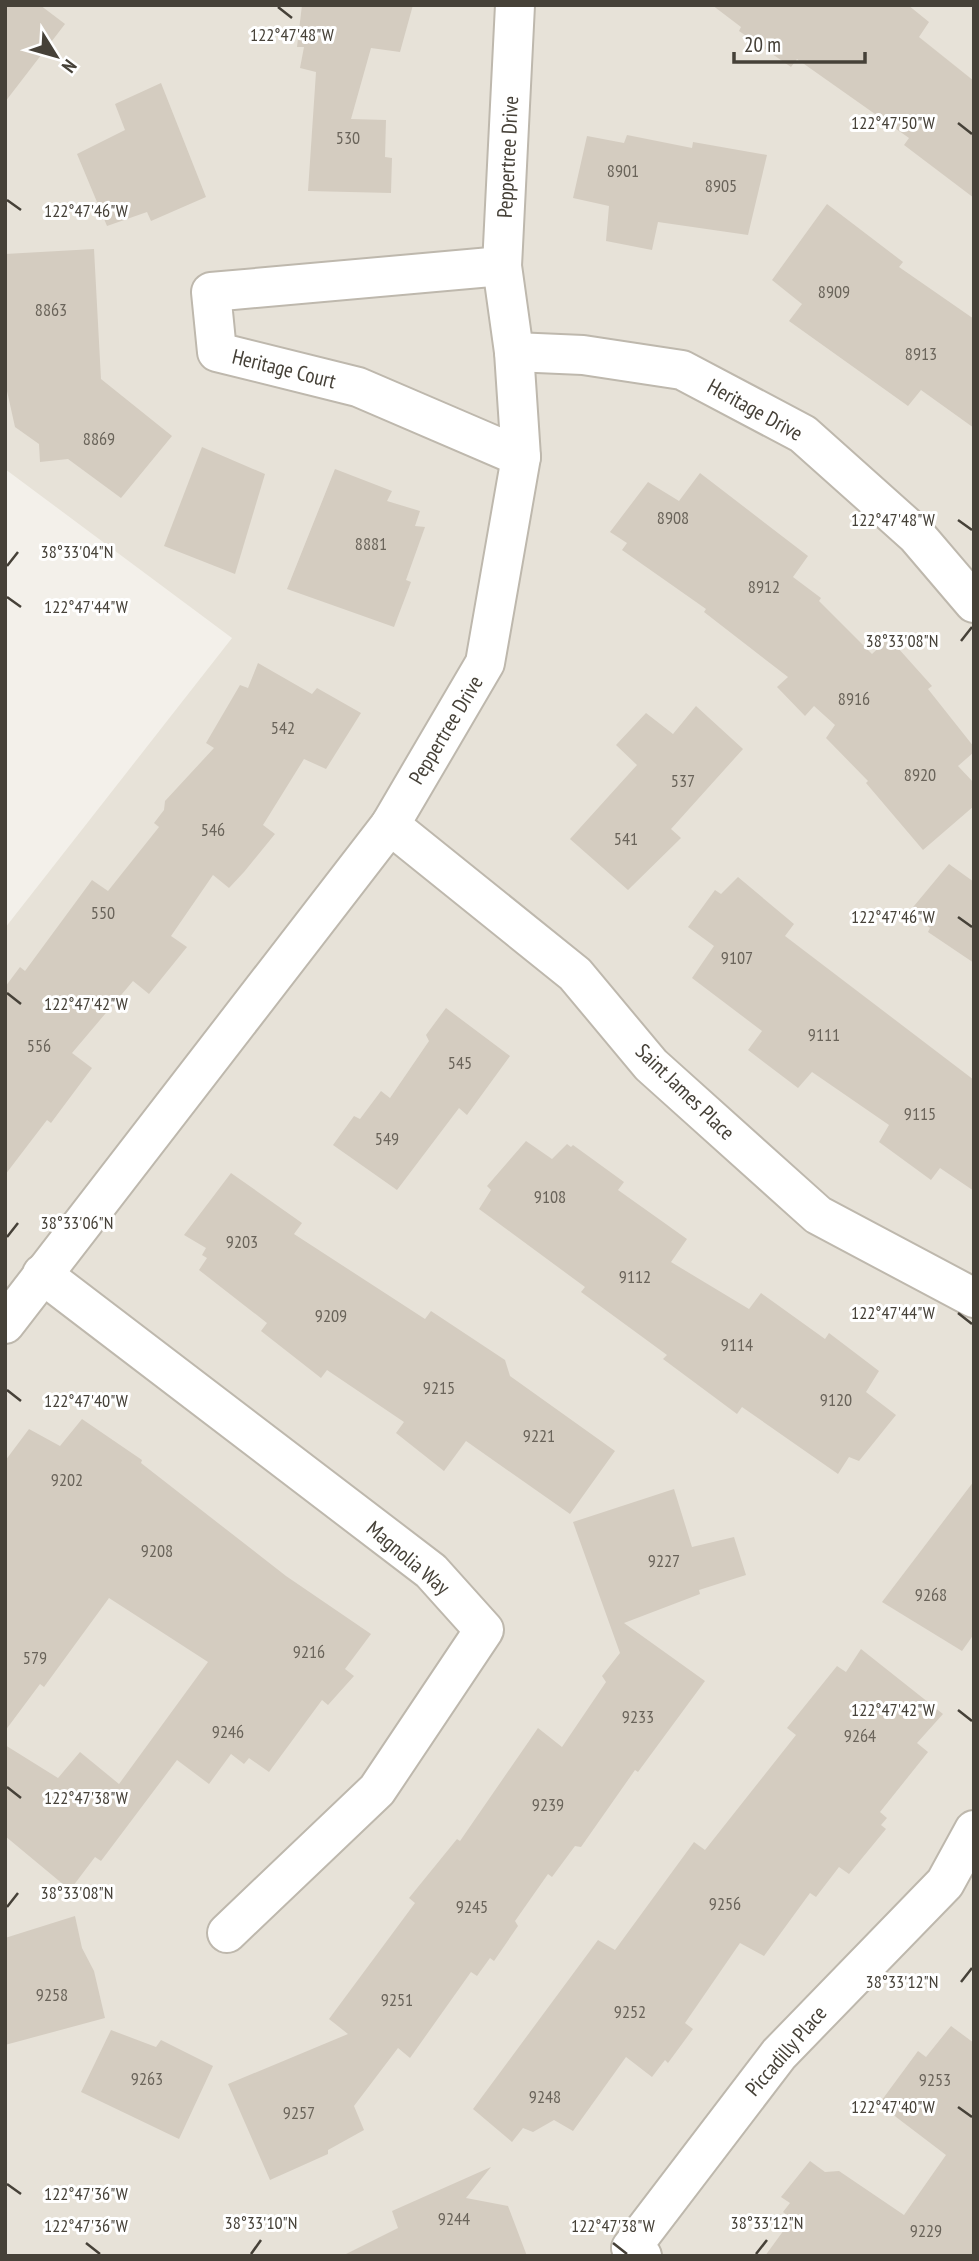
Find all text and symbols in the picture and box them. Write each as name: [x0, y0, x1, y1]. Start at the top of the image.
north arrow: [21, 21, 91, 91]
scale bar: [734, 21, 865, 65]
text: 122°47'48"W: [250, 23, 334, 46]
text: 20 m: [744, 31, 781, 58]
text: N: [57, 55, 82, 78]
street label: Peppertree Drive: [491, 95, 524, 219]
text: 122°47'50"W: [851, 111, 935, 134]
house number: 530: [336, 126, 360, 149]
house number: 8901: [607, 159, 639, 182]
house number: 8905: [705, 174, 737, 197]
text: 122°47'46"W: [44, 199, 128, 222]
house number: 8909: [818, 280, 850, 303]
house number: 8863: [35, 298, 67, 321]
house number: 8913: [905, 342, 937, 365]
street label: Heritage Court: [229, 343, 339, 394]
street label: Heritage Drive: [703, 372, 808, 447]
house number: 8869: [83, 427, 115, 450]
house number: 8908: [657, 506, 689, 529]
text: 122°47'48"W: [851, 508, 935, 531]
house number: 8881: [355, 532, 387, 555]
text: 38°33'04"N: [41, 540, 113, 563]
house number: 8912: [748, 575, 780, 598]
text: 122°47'44"W: [44, 595, 128, 618]
text: 38°33'08"N: [866, 629, 938, 652]
street label: Peppertree Drive: [403, 670, 489, 789]
house number: 8916: [838, 687, 870, 710]
house number: 542: [271, 716, 295, 739]
house number: 8920: [904, 763, 936, 786]
house number: 537: [671, 769, 695, 792]
house number: 546: [201, 818, 225, 841]
house number: 541: [614, 827, 638, 850]
house number: 550: [91, 901, 115, 924]
text: 122°47'46"W: [851, 905, 935, 928]
house number: 9107: [721, 946, 753, 969]
text: 122°47'42"W: [44, 992, 128, 1015]
house number: 9111: [808, 1023, 840, 1046]
house number: 556: [27, 1034, 51, 1057]
street label: Saint James Place: [630, 1038, 741, 1146]
house number: 545: [448, 1051, 472, 1074]
house number: 9115: [904, 1102, 936, 1125]
house number: 549: [375, 1127, 399, 1150]
house number: 9108: [534, 1185, 566, 1208]
text: 38°33'06"N: [41, 1211, 113, 1234]
house number: 9203: [226, 1230, 258, 1253]
house number: 9112: [619, 1265, 651, 1288]
text: 122°47'44"W: [851, 1301, 935, 1324]
house number: 9209: [315, 1304, 347, 1327]
house number: 9114: [721, 1333, 753, 1356]
house number: 9215: [423, 1376, 455, 1399]
house number: 9120: [820, 1388, 852, 1411]
text: 122°47'40"W: [44, 1389, 128, 1412]
house number: 9221: [523, 1424, 555, 1447]
house number: 9202: [51, 1468, 83, 1491]
street label: Magnolia Way: [361, 1515, 456, 1600]
house number: 9208: [141, 1539, 173, 1562]
house number: 9227: [648, 1549, 680, 1572]
house number: 9268: [915, 1583, 947, 1606]
house number: 9216: [293, 1640, 325, 1663]
house number: 579: [23, 1646, 47, 1669]
text: 122°47'42"W: [851, 1698, 935, 1721]
house number: 9233: [622, 1705, 654, 1728]
house number: 9246: [212, 1720, 244, 1743]
house number: 9264: [844, 1724, 876, 1747]
text: 122°47'38"W: [44, 1786, 128, 1809]
house number: 9239: [532, 1793, 564, 1816]
text: 38°33'08"N: [41, 1881, 113, 1904]
house number: 9256: [709, 1892, 741, 1915]
house number: 9245: [456, 1895, 488, 1918]
text: 38°33'12"N: [866, 1970, 938, 1993]
house number: 9258: [36, 1983, 68, 2006]
house number: 9251: [381, 1988, 413, 2011]
house number: 9252: [614, 2000, 646, 2023]
street label: Piccadilly Place: [739, 2000, 832, 2101]
house number: 9263: [131, 2067, 163, 2090]
house number: 9253: [919, 2068, 951, 2091]
house number: 9248: [529, 2085, 561, 2108]
text: 122°47'40"W: [851, 2095, 935, 2118]
house number: 9257: [283, 2101, 315, 2124]
text: 122°47'36"W: [44, 2182, 128, 2205]
house number: 9244: [438, 2207, 470, 2230]
text: 38°33'10"N: [225, 2211, 297, 2234]
text: 38°33'12"N: [731, 2211, 803, 2234]
text: 122°47'36"W: [44, 2214, 128, 2237]
text: 122°47'38"W: [571, 2214, 655, 2237]
house number: 9229: [910, 2219, 942, 2242]

